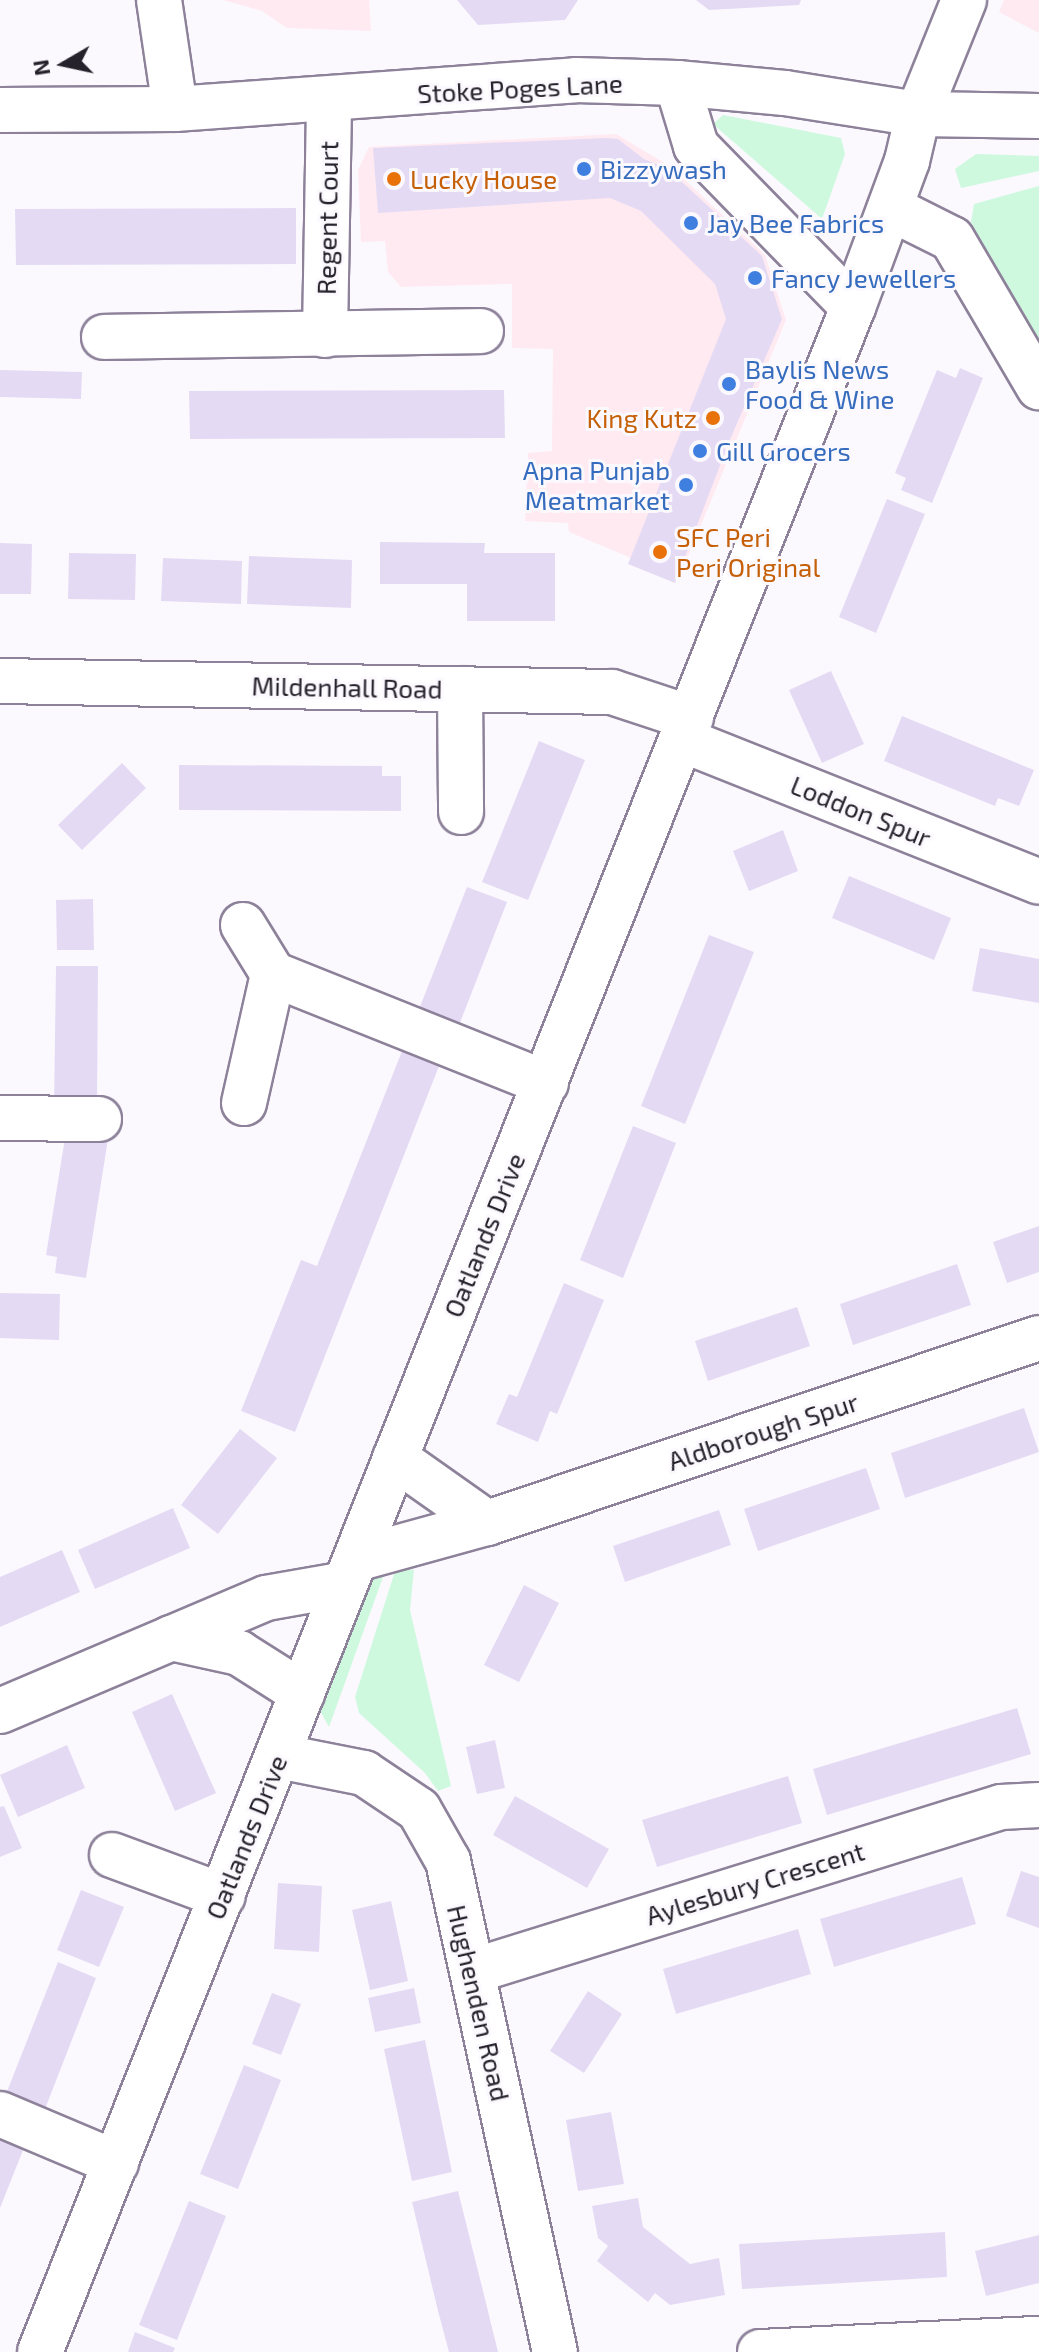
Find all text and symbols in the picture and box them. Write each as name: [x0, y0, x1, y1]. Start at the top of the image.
north arrow: [24, 24, 104, 104]
text: N: [26, 58, 54, 78]
street label: Stoke Poges Lane: [416, 67, 624, 109]
street label: Regent Court: [310, 141, 344, 295]
place label: Bizzywash: [600, 153, 727, 185]
marker: Bizzywash: [575, 160, 593, 178]
place label: Lucky House: [410, 163, 558, 195]
marker: Lucky House: [385, 170, 403, 188]
place label: Jay Bee Fabrics: [707, 207, 885, 239]
marker: Jay Bee Fabrics: [682, 214, 700, 232]
place label: Fancy Jewellers: [771, 262, 957, 294]
marker: Fancy Jewellers: [746, 269, 764, 287]
place label: Baylis News Food & Wine: [745, 353, 895, 414]
marker: Baylis News Food & Wine: [720, 375, 738, 393]
place label: King Kutz: [587, 402, 697, 434]
marker: King Kutz: [704, 409, 722, 427]
place label: Gill Grocers: [716, 435, 851, 467]
marker: Gill Grocers: [691, 442, 709, 460]
place label: Apna Punjab Meatmarket: [523, 454, 670, 516]
marker: Apna Punjab Meatmarket: [677, 476, 695, 494]
place label: SFC Peri Peri Original: [676, 521, 820, 582]
marker: SFC Peri Peri Original: [651, 543, 669, 561]
street label: Mildenhall Road: [251, 670, 443, 704]
street label: Loddon Spur: [786, 769, 936, 853]
street label: Oatlands Drive: [437, 1148, 531, 1322]
street label: Aldborough Spur: [664, 1386, 862, 1476]
street label: Oatlands Drive: [199, 1750, 293, 1924]
street label: Aylesbury Crescent: [642, 1835, 868, 1931]
street label: Hughenden Road: [441, 1902, 517, 2104]

